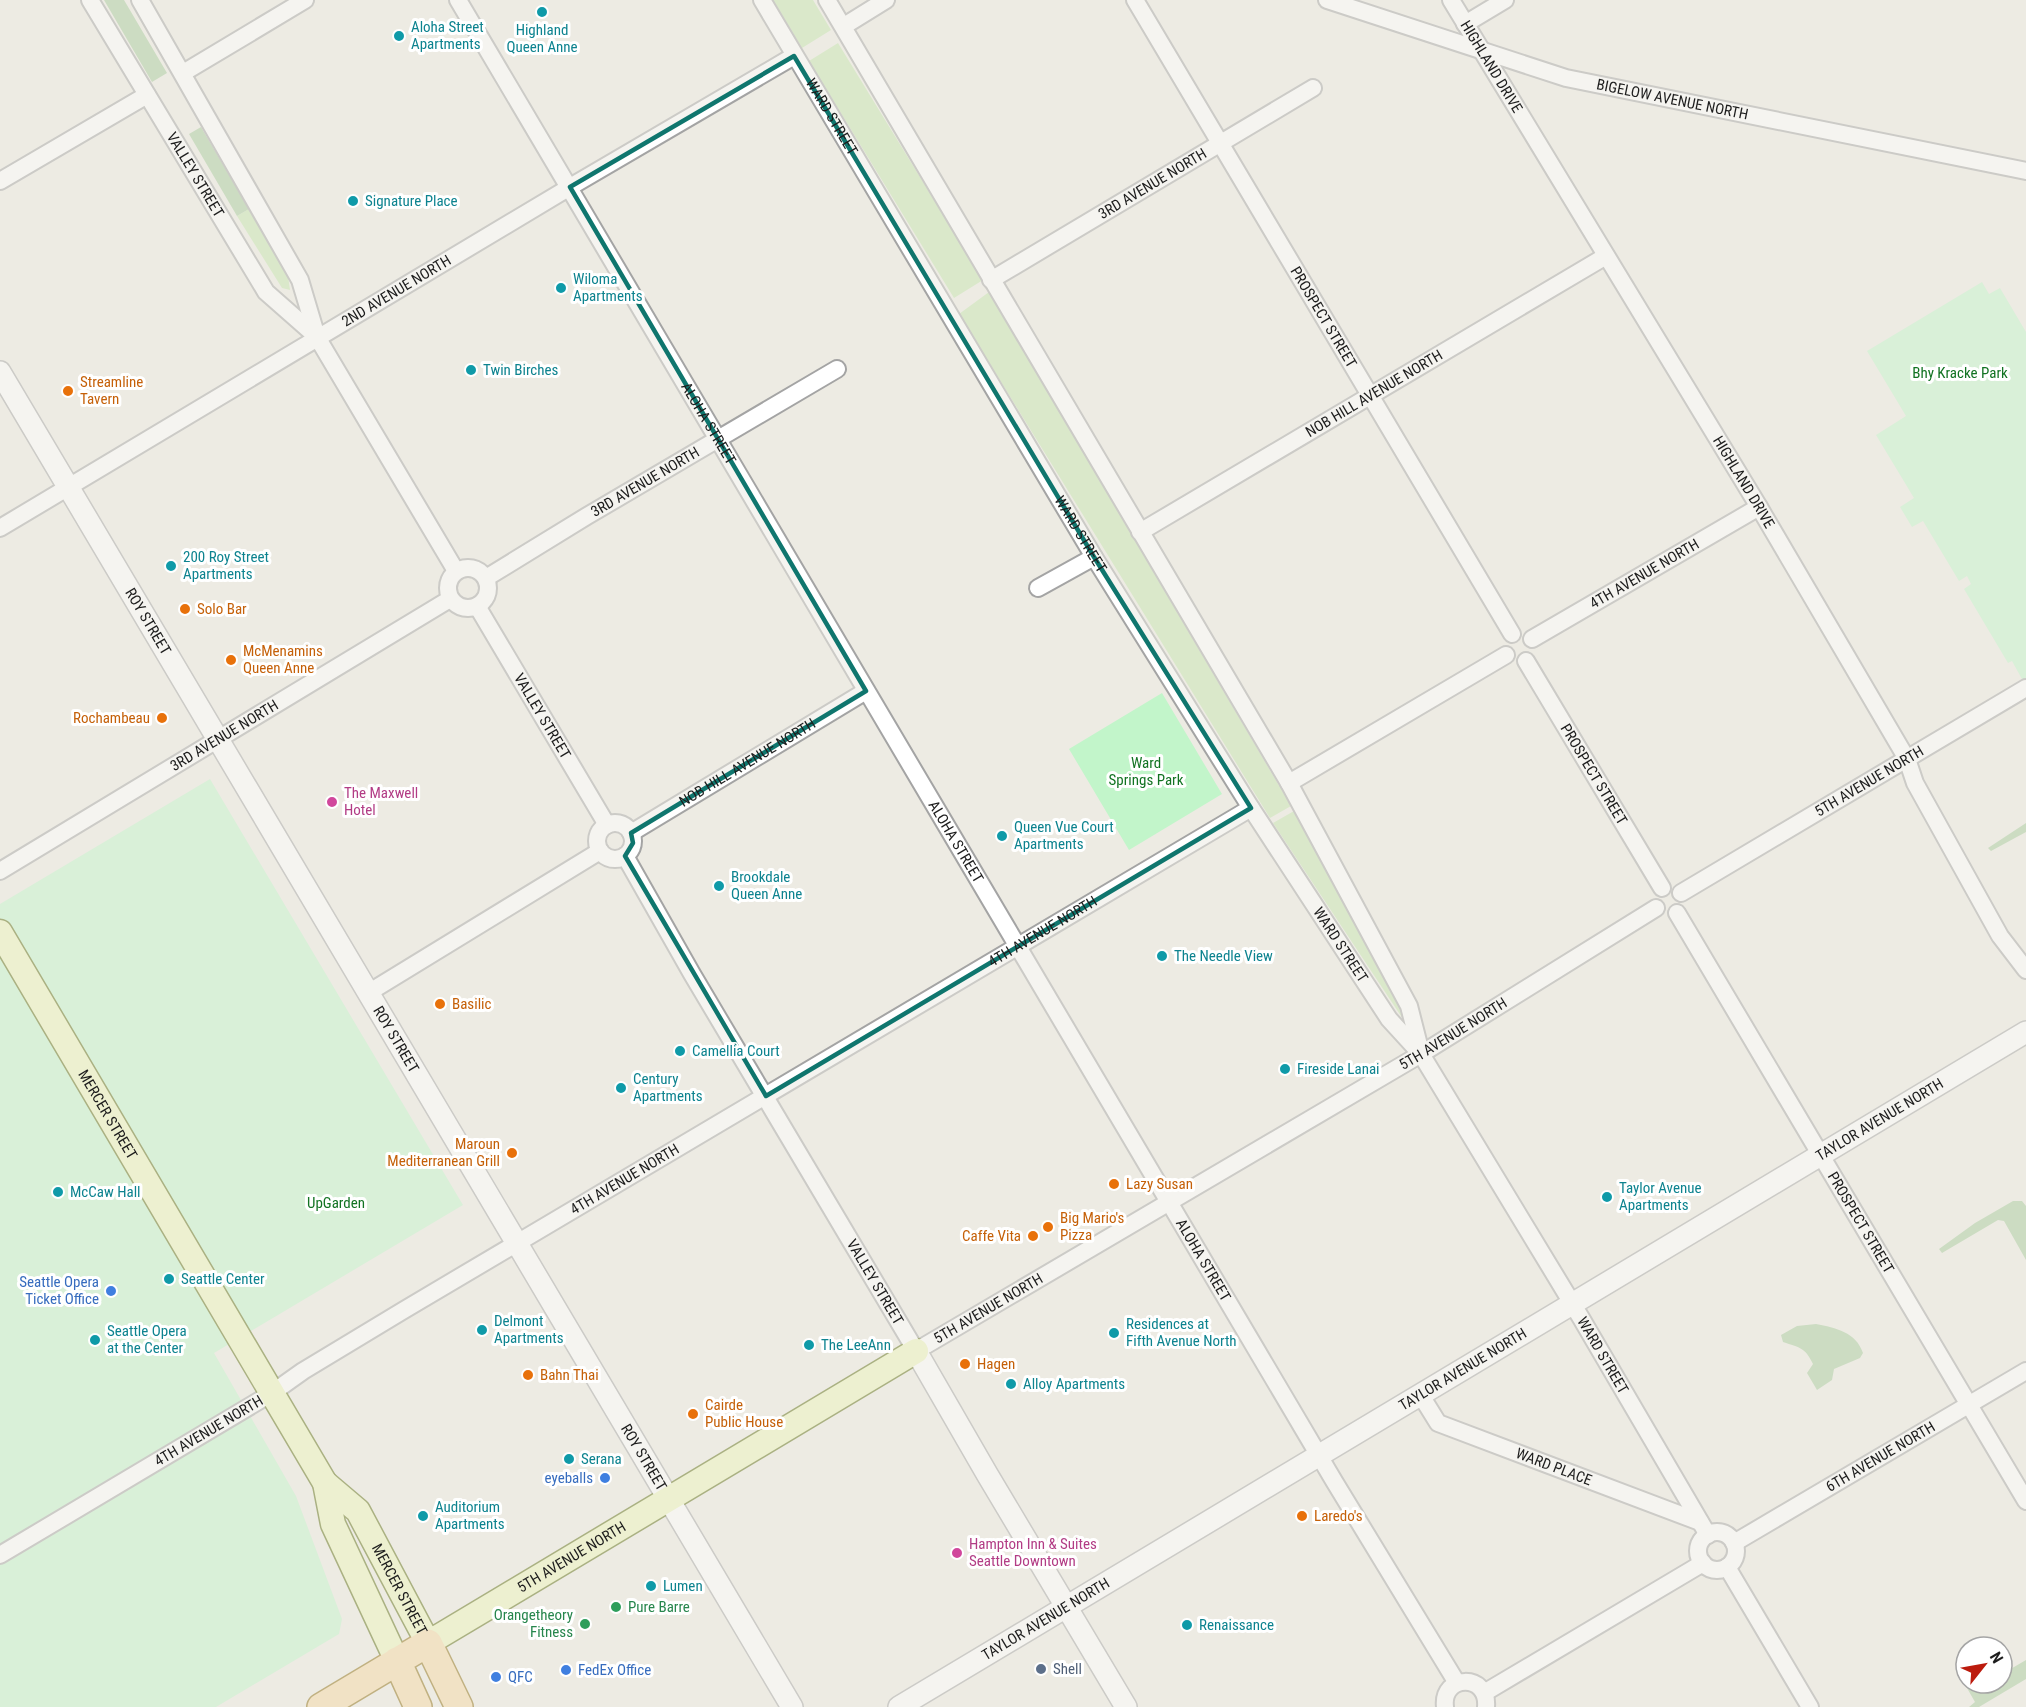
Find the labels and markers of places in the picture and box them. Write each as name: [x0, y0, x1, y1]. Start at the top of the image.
marker: Highland Queen Anne: [535, 5, 549, 19]
place label: Aloha Street Apartments: [411, 18, 484, 53]
place label: Highland Queen Anne: [506, 21, 578, 56]
marker: Aloha Street Apartments: [392, 29, 406, 43]
place label: Signature Place: [365, 192, 458, 210]
marker: Signature Place: [346, 194, 360, 208]
place label: Wiloma Apartments: [573, 270, 643, 305]
marker: Wiloma Apartments: [554, 281, 568, 295]
place label: Twin Birches: [483, 361, 559, 379]
marker: Twin Birches: [464, 363, 478, 377]
place label: Streamline Tavern: [80, 373, 143, 408]
marker: Streamline Tavern: [61, 384, 75, 398]
place label: 200 Roy Street Apartments: [183, 548, 269, 583]
marker: 200 Roy Street Apartments: [164, 559, 178, 573]
place label: Solo Bar: [197, 600, 247, 618]
marker: Solo Bar: [178, 602, 192, 616]
place label: McMenamins Queen Anne: [243, 642, 323, 677]
marker: McMenamins Queen Anne: [224, 653, 238, 667]
place label: Rochambeau: [73, 709, 150, 727]
marker: Rochambeau: [155, 711, 169, 725]
place label: The Maxwell Hotel: [344, 784, 418, 819]
marker: The Maxwell Hotel: [325, 795, 339, 809]
place label: Queen Vue Court Apartments: [1014, 818, 1114, 853]
marker: Queen Vue Court Apartments: [995, 829, 1009, 843]
place label: Brookdale Queen Anne: [731, 868, 802, 903]
marker: Brookdale Queen Anne: [712, 879, 726, 893]
place label: The Needle View: [1174, 947, 1273, 965]
marker: The Needle View: [1155, 949, 1169, 963]
place label: Basilic: [452, 995, 492, 1013]
marker: Basilic: [433, 997, 447, 1011]
place label: Camellia Court: [692, 1042, 780, 1060]
marker: Camellia Court: [673, 1044, 687, 1058]
place label: Fireside Lanai: [1297, 1060, 1380, 1078]
marker: Fireside Lanai: [1278, 1062, 1292, 1076]
place label: Century Apartments: [633, 1070, 703, 1105]
marker: Century Apartments: [614, 1081, 628, 1095]
place label: Maroun Mediterranean Grill: [387, 1135, 500, 1170]
marker: Maroun Mediterranean Grill: [505, 1146, 519, 1160]
place label: Lazy Susan: [1126, 1175, 1193, 1193]
marker: Lazy Susan: [1107, 1177, 1121, 1191]
place label: Taylor Avenue Apartments: [1619, 1179, 1701, 1214]
place label: McCaw Hall: [70, 1183, 141, 1201]
marker: McCaw Hall: [51, 1185, 65, 1199]
marker: Taylor Avenue Apartments: [1600, 1190, 1614, 1204]
place label: Big Mario's Pizza: [1060, 1209, 1125, 1244]
marker: Big Mario's Pizza: [1041, 1220, 1055, 1234]
place label: Caffe Vita: [962, 1227, 1021, 1245]
marker: Caffe Vita: [1026, 1229, 1040, 1243]
place label: Seattle Center: [181, 1270, 265, 1288]
marker: Seattle Center: [162, 1272, 176, 1286]
place label: Seattle Opera Ticket Office: [19, 1273, 99, 1308]
marker: Seattle Opera Ticket Office: [104, 1284, 118, 1298]
place label: Delmont Apartments: [494, 1312, 564, 1347]
place label: Residences at Fifth Avenue North: [1126, 1315, 1237, 1350]
place label: Seattle Opera at the Center: [107, 1322, 187, 1357]
marker: Delmont Apartments: [475, 1323, 489, 1337]
marker: Residences at Fifth Avenue North: [1107, 1326, 1121, 1340]
marker: Seattle Opera at the Center: [88, 1333, 102, 1347]
place label: The LeeAnn: [821, 1336, 891, 1354]
marker: The LeeAnn: [802, 1338, 816, 1352]
place label: Hagen: [977, 1355, 1015, 1373]
marker: Hagen: [958, 1357, 972, 1371]
place label: Bahn Thai: [540, 1366, 599, 1384]
marker: Bahn Thai: [521, 1368, 535, 1382]
place label: Alloy Apartments: [1023, 1375, 1125, 1393]
marker: Alloy Apartments: [1004, 1377, 1018, 1391]
place label: Cairde Public House: [705, 1396, 783, 1431]
marker: Cairde Public House: [686, 1407, 700, 1421]
place label: Serana: [581, 1450, 622, 1468]
marker: Serana: [562, 1452, 576, 1466]
place label: eyeballs: [545, 1469, 593, 1487]
marker: eyeballs: [598, 1471, 612, 1485]
place label: Auditorium Apartments: [435, 1498, 505, 1533]
place label: Laredo's: [1314, 1507, 1363, 1525]
marker: Auditorium Apartments: [416, 1509, 430, 1523]
marker: Laredo's: [1295, 1509, 1309, 1523]
place label: Hampton Inn & Suites Seattle Downtown: [969, 1535, 1097, 1570]
marker: Hampton Inn & Suites Seattle Downtown: [950, 1546, 964, 1560]
place label: Lumen: [663, 1577, 703, 1595]
marker: Lumen: [644, 1579, 658, 1593]
place label: Pure Barre: [628, 1598, 690, 1616]
marker: Pure Barre: [609, 1600, 623, 1614]
place label: Orangetheory Fitness: [494, 1606, 573, 1641]
place label: Renaissance: [1199, 1616, 1274, 1634]
marker: Orangetheory Fitness: [578, 1617, 592, 1631]
marker: Renaissance: [1180, 1618, 1194, 1632]
place label: Shell: [1053, 1660, 1082, 1678]
place label: FedEx Office: [578, 1661, 651, 1679]
marker: Shell: [1034, 1662, 1048, 1676]
marker: FedEx Office: [559, 1663, 573, 1677]
place label: QFC: [508, 1668, 533, 1686]
marker: QFC: [489, 1670, 503, 1684]

